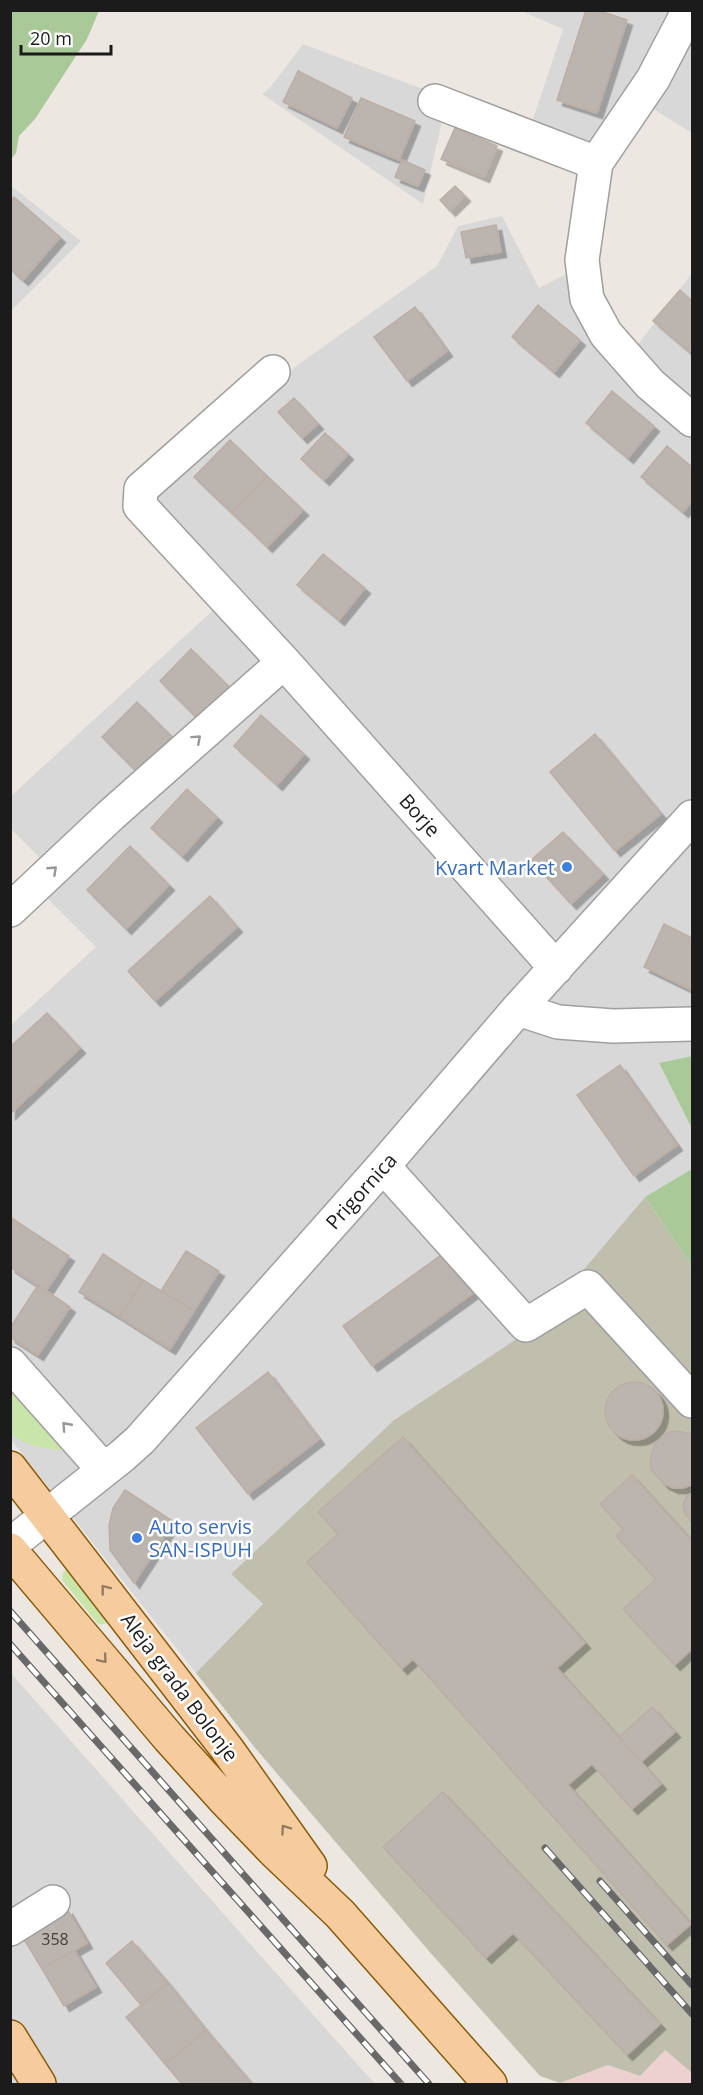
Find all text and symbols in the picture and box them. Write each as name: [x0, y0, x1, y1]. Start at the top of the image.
scale bar: [21, 18, 111, 56]
text: 20 m: [30, 26, 72, 50]
one-way arrow: [190, 735, 201, 746]
street label: Borje: [393, 788, 447, 842]
place label: Kvart Market: [435, 854, 555, 881]
marker: Kvart Market: [560, 860, 574, 874]
one-way arrow: [46, 866, 57, 877]
street label: Prigornica: [319, 1147, 403, 1235]
one-way arrow: [62, 1422, 73, 1433]
place label: Auto servis SAN-ISPUH: [149, 1513, 252, 1563]
marker: Auto servis SAN-ISPUH: [130, 1531, 144, 1545]
one-way arrow: [102, 1585, 113, 1596]
street label: Aleja grada Bolonje: [115, 1607, 245, 1767]
one-way arrow: [95, 1652, 106, 1663]
one-way arrow: [281, 1825, 292, 1836]
house number: 358: [41, 1928, 69, 1950]

